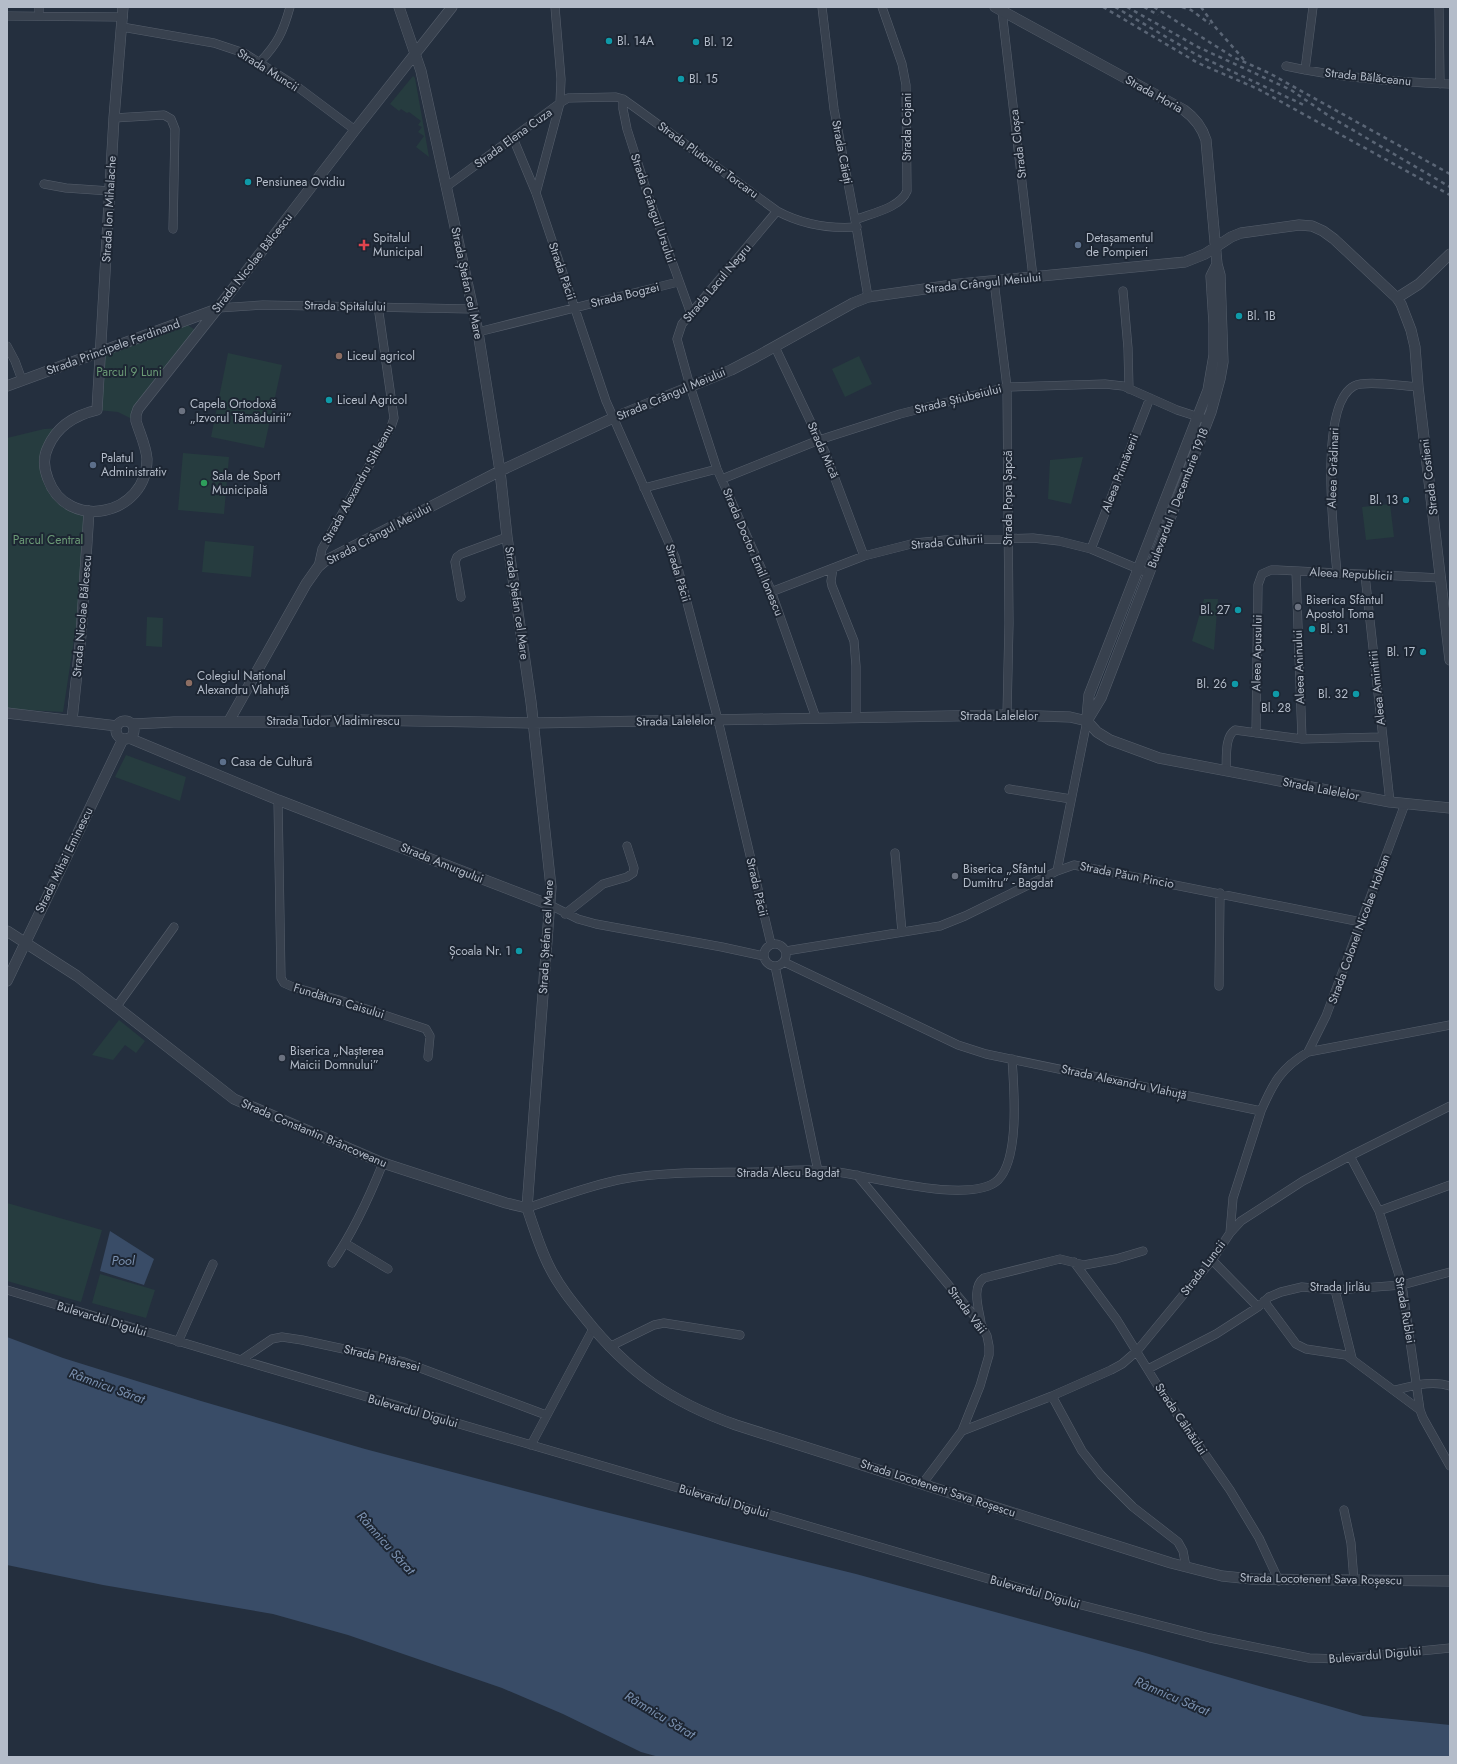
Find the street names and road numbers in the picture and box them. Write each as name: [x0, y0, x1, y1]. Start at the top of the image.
street label: Strada Muncii: [234, 44, 302, 96]
street label: Strada Bălăceanu: [1324, 64, 1412, 90]
street label: Strada Horia: [1122, 71, 1186, 117]
street label: Strada Cojani: [898, 93, 916, 161]
street label: Strada Elena Cuza: [470, 103, 556, 172]
street label: Strada Cloșca: [1005, 108, 1031, 180]
street label: Strada Plutonier Torcaru: [654, 117, 762, 203]
street label: Strada Căieți: [827, 118, 857, 186]
street label: Strada Crângul Ursului: [626, 151, 680, 265]
street label: Strada Ion Mihalache: [97, 155, 121, 263]
street label: Strada Nicolae Bălcescu: [207, 209, 297, 317]
street label: Strada Ștefan cel Mare: [446, 225, 488, 341]
street label: Strada Păcii: [544, 240, 580, 302]
street label: Strada Lacul Negru: [679, 240, 755, 326]
street label: Strada Crângul Meiului: [924, 268, 1042, 298]
street label: Strada Bogzei: [589, 278, 661, 312]
street label: Strada Spitalului: [304, 296, 386, 316]
street label: Strada Principele Ferdinand: [44, 314, 182, 380]
street label: Strada Crângul Meiului: [614, 363, 728, 425]
street label: Strada Știubeiului: [913, 379, 1003, 419]
street label: Strada Mică: [803, 419, 843, 481]
street label: Strada Alexandru Sihleanu: [318, 421, 398, 547]
street label: Bulevardul 1 Decembrie 1918: [1143, 425, 1213, 571]
street label: Aleea Grădinari: [1323, 427, 1343, 509]
street label: Aleea Primăverii: [1097, 431, 1143, 515]
street label: Strada Costieni: [1415, 438, 1443, 516]
street label: Strada Popa Șapcă: [999, 450, 1017, 546]
street label: Strada Doctor Emil Ionescu: [718, 485, 788, 619]
street label: Strada Crângul Meiului: [323, 499, 435, 569]
street label: Strada Culturii: [910, 530, 984, 554]
street label: Strada Păcii: [661, 542, 695, 604]
street label: Strada Ștefan cel Mare: [500, 545, 534, 661]
street label: Strada Nicolae Bălcescu: [68, 554, 96, 678]
street label: Aleea Republicii: [1309, 563, 1393, 585]
street label: Aleea Apusului: [1247, 614, 1267, 692]
street label: Aleea Aninului: [1289, 629, 1309, 705]
street label: Aleea Amintirii: [1364, 650, 1390, 726]
street label: Strada Lalelelor: [960, 707, 1039, 725]
street label: Strada Lalelelor: [636, 711, 715, 731]
street label: Strada Tudor Vladimirescu: [266, 712, 400, 730]
street label: Strada Lalelelor: [1281, 773, 1362, 805]
street label: Strada Mihai Eminescu: [31, 804, 97, 916]
street label: Strada Amurgului: [398, 838, 486, 888]
street label: Strada Colonel Nicolae Holban: [1323, 852, 1395, 1006]
street label: Strada Păcii: [741, 856, 773, 918]
street label: Strada Păun Pincio: [1078, 857, 1176, 893]
street label: Strada Ștefan cel Mare: [534, 880, 558, 994]
street label: Fundătura Caisului: [291, 979, 387, 1023]
street label: Strada Alexandru Vlahuță: [1060, 1060, 1189, 1104]
street label: Strada Constantin Brâncoveanu: [238, 1094, 390, 1172]
street label: Strada Alecu Bagdat: [737, 1164, 840, 1182]
street label: Strada Luncii: [1176, 1237, 1230, 1299]
street label: Strada Rublei: [1390, 1275, 1420, 1345]
street label: Strada Jirlău: [1310, 1278, 1370, 1296]
street label: Strada Văii: [943, 1282, 991, 1338]
street label: Bulevardul Digului: [55, 1297, 149, 1341]
street label: Strada Pităresei: [342, 1340, 422, 1376]
street label: Strada Câlnăului: [1150, 1380, 1212, 1458]
street label: Bulevardul Digului: [366, 1390, 460, 1432]
street label: Strada Locotenent Sava Roșescu: [858, 1454, 1018, 1522]
street label: Bulevardul Digului: [677, 1480, 771, 1522]
street label: Strada Locotenent Sava Roșescu: [1240, 1569, 1402, 1589]
street label: Bulevardul Digului: [988, 1571, 1082, 1613]
street label: Bulevardul Digului: [1328, 1642, 1422, 1668]

